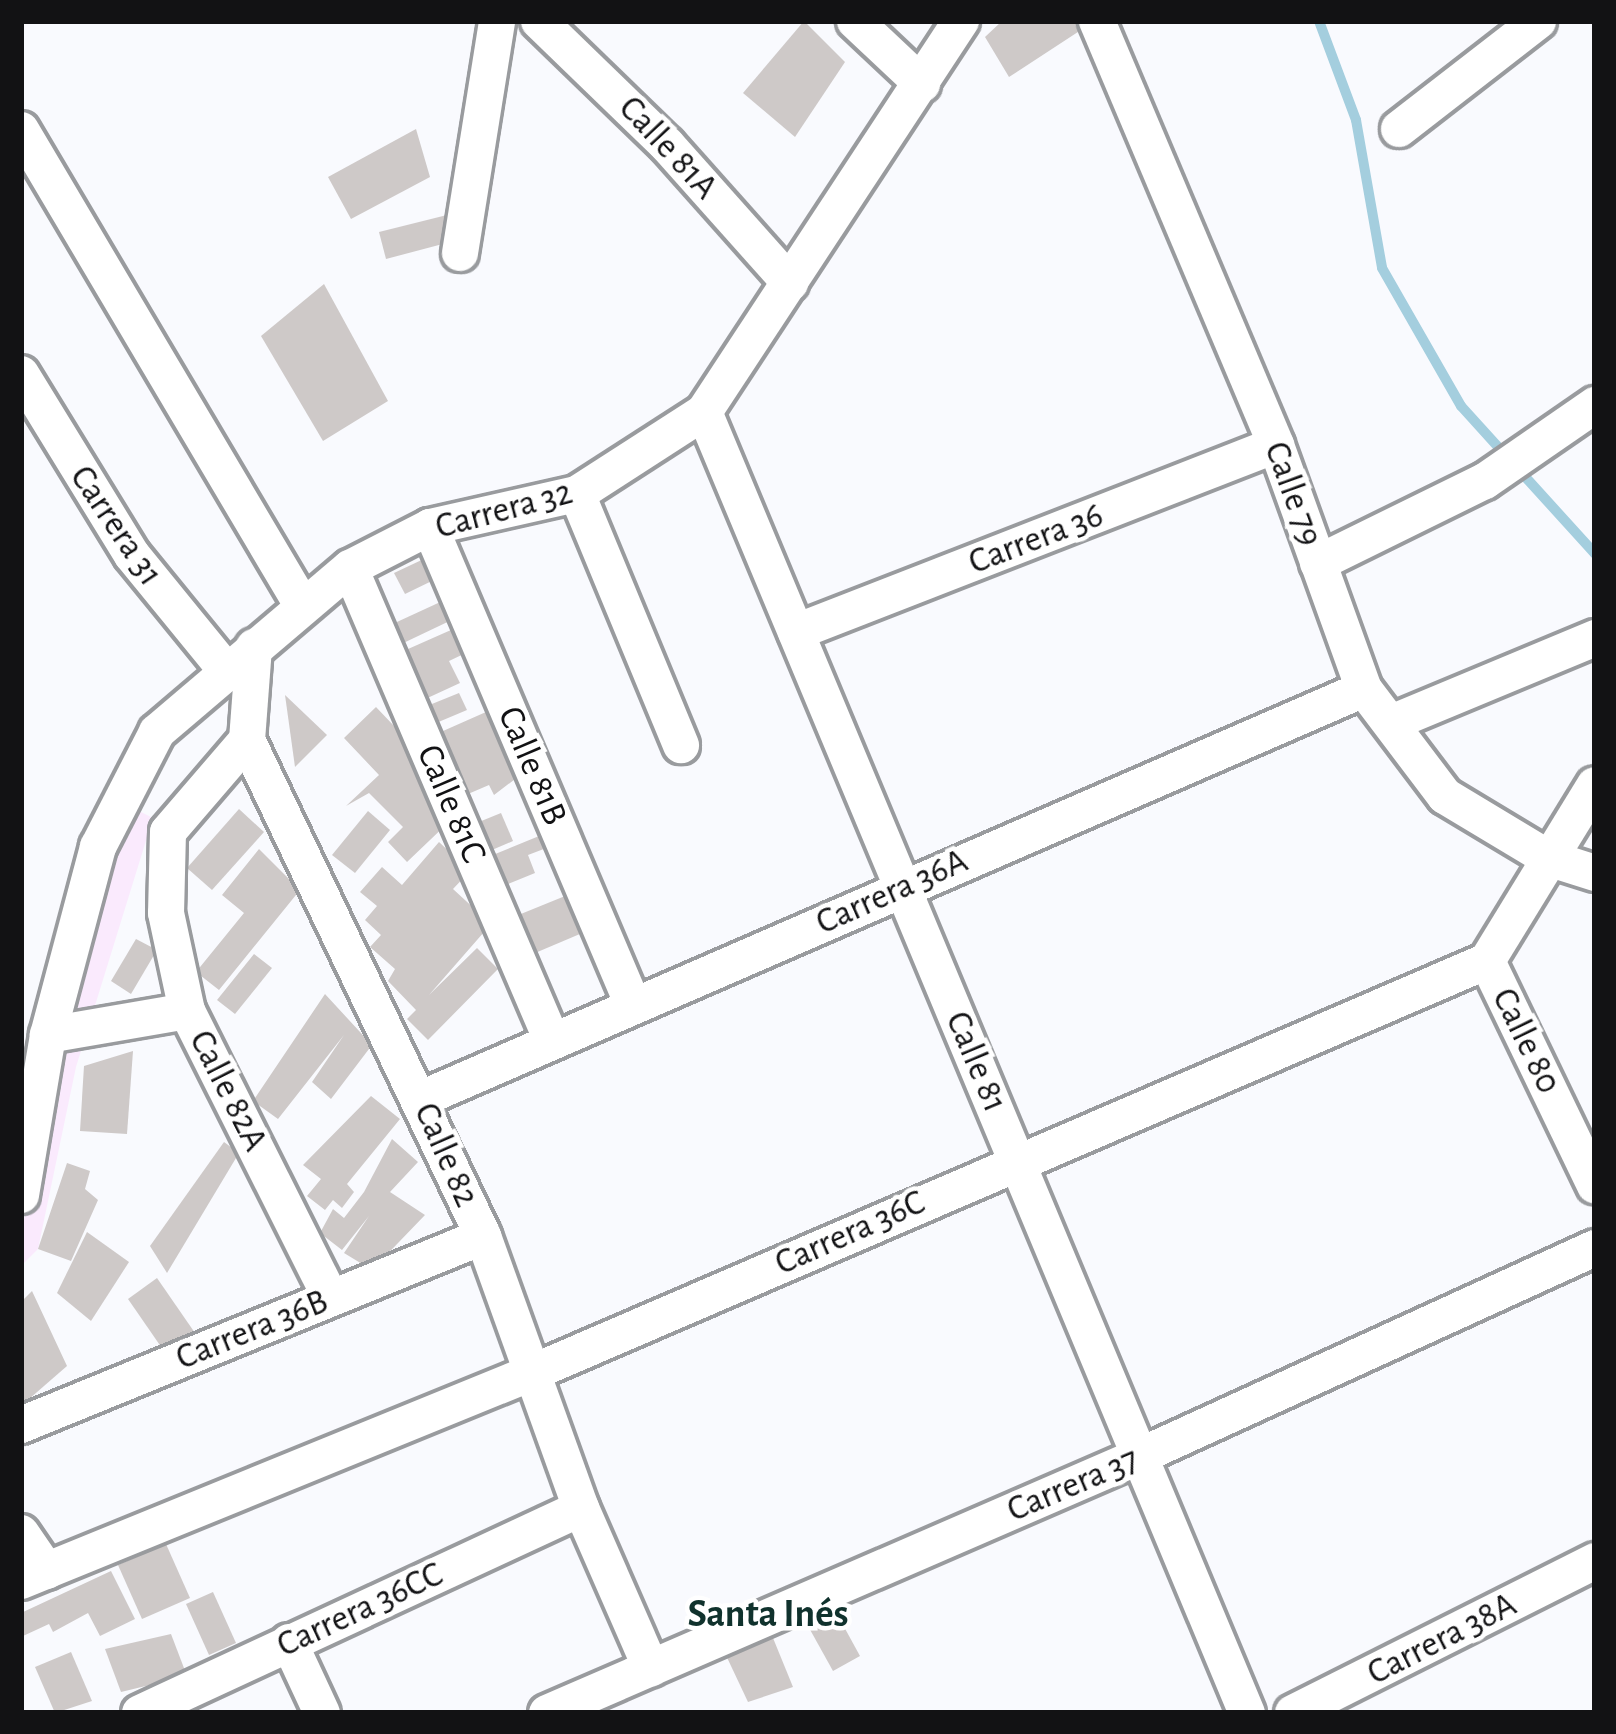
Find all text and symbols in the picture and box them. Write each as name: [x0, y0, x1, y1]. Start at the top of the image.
street label: Calle 81A: [609, 87, 727, 209]
street label: Calle 79: [1254, 436, 1332, 552]
street label: Carrera 31: [60, 458, 172, 594]
street label: Carrera 32: [431, 471, 577, 549]
street label: Carrera 36: [963, 494, 1109, 584]
street label: Calle 81B: [488, 700, 576, 832]
street label: Calle 81C: [407, 739, 495, 869]
street label: Carrera 36A: [810, 839, 974, 945]
street label: Calle 80: [1482, 981, 1570, 1101]
street label: Calle 81: [936, 1005, 1016, 1119]
street label: Calle 82A: [179, 1023, 277, 1159]
street label: Calle 82: [404, 1096, 488, 1214]
street label: Carrera 36C: [769, 1181, 931, 1285]
street label: Carrera 36B: [170, 1280, 334, 1380]
street label: Carrera 37: [1001, 1438, 1145, 1532]
street label: Carrera 36CC: [270, 1553, 450, 1667]
street label: Carrera 38A: [1360, 1583, 1524, 1695]
district label: Santa Inés: [687, 1592, 849, 1638]

